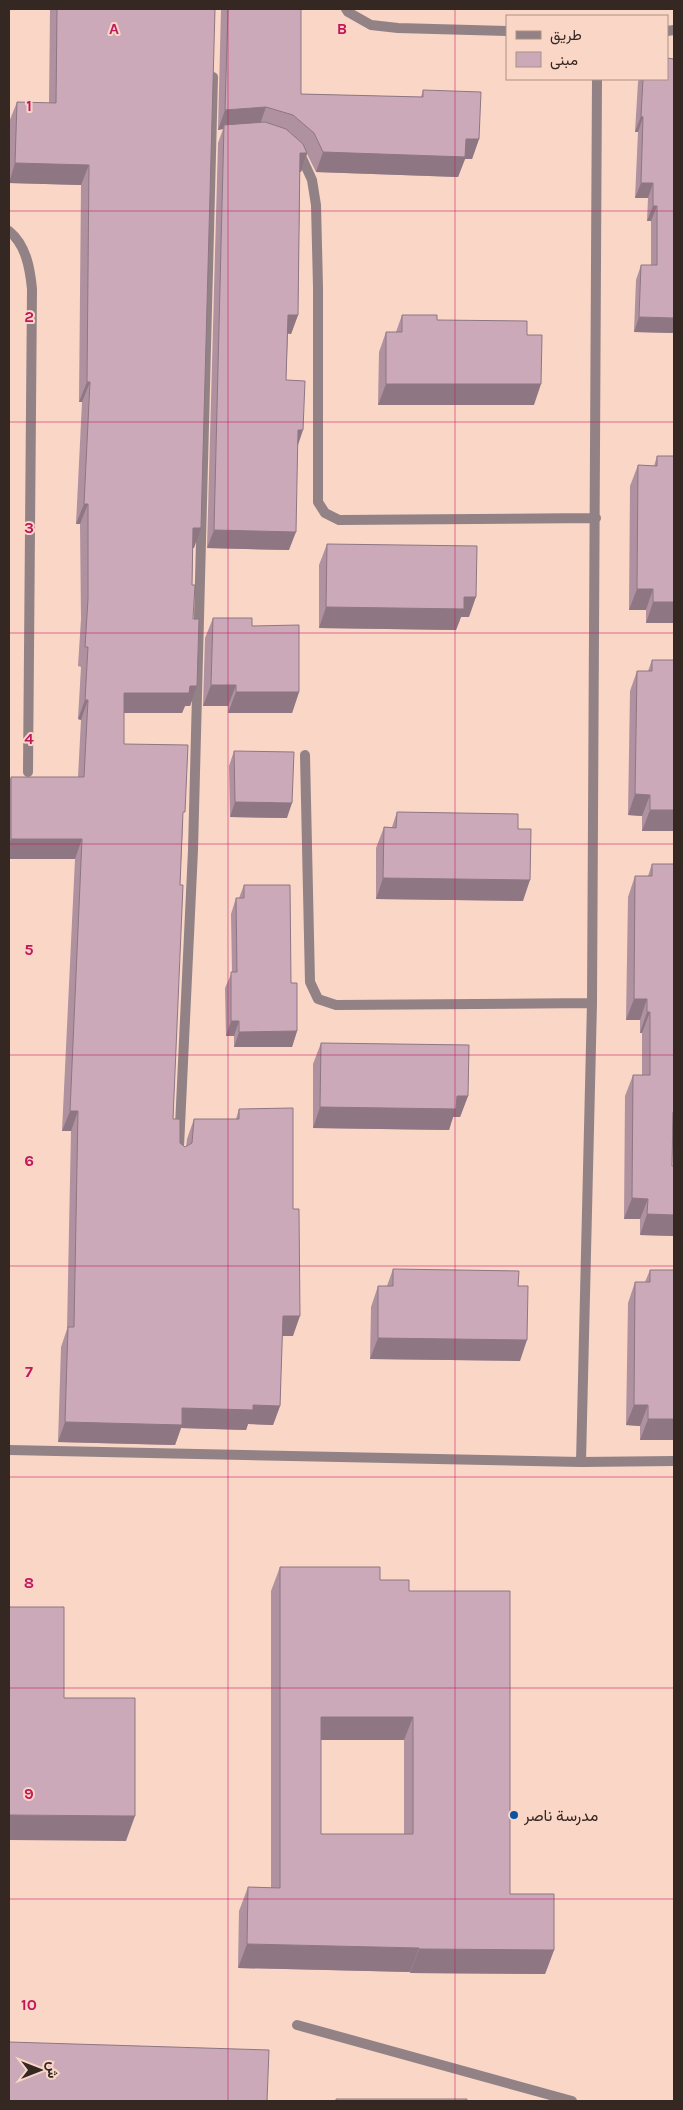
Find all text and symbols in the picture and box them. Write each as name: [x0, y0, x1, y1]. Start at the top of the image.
legend: [506, 15, 668, 80]
text: A: [109, 19, 119, 38]
text: B: [337, 19, 347, 38]
text: طريق: [550, 26, 582, 45]
text: مبنى: [550, 51, 578, 70]
text: 1: [26, 96, 32, 115]
text: 2: [24, 307, 34, 326]
text: 3: [24, 518, 34, 537]
text: 4: [24, 729, 34, 748]
text: 5: [24, 940, 34, 959]
text: 6: [24, 1151, 34, 1170]
text: 7: [25, 1362, 33, 1381]
text: 8: [24, 1573, 34, 1592]
text: 9: [24, 1784, 34, 1803]
place label: مدرسة ناصر: [523, 1806, 598, 1826]
marker: مدرسة ناصر: [508, 1809, 520, 1821]
text: 10: [21, 1995, 37, 2014]
north arrow: [15, 2045, 65, 2095]
text: ش: [44, 2062, 61, 2079]

